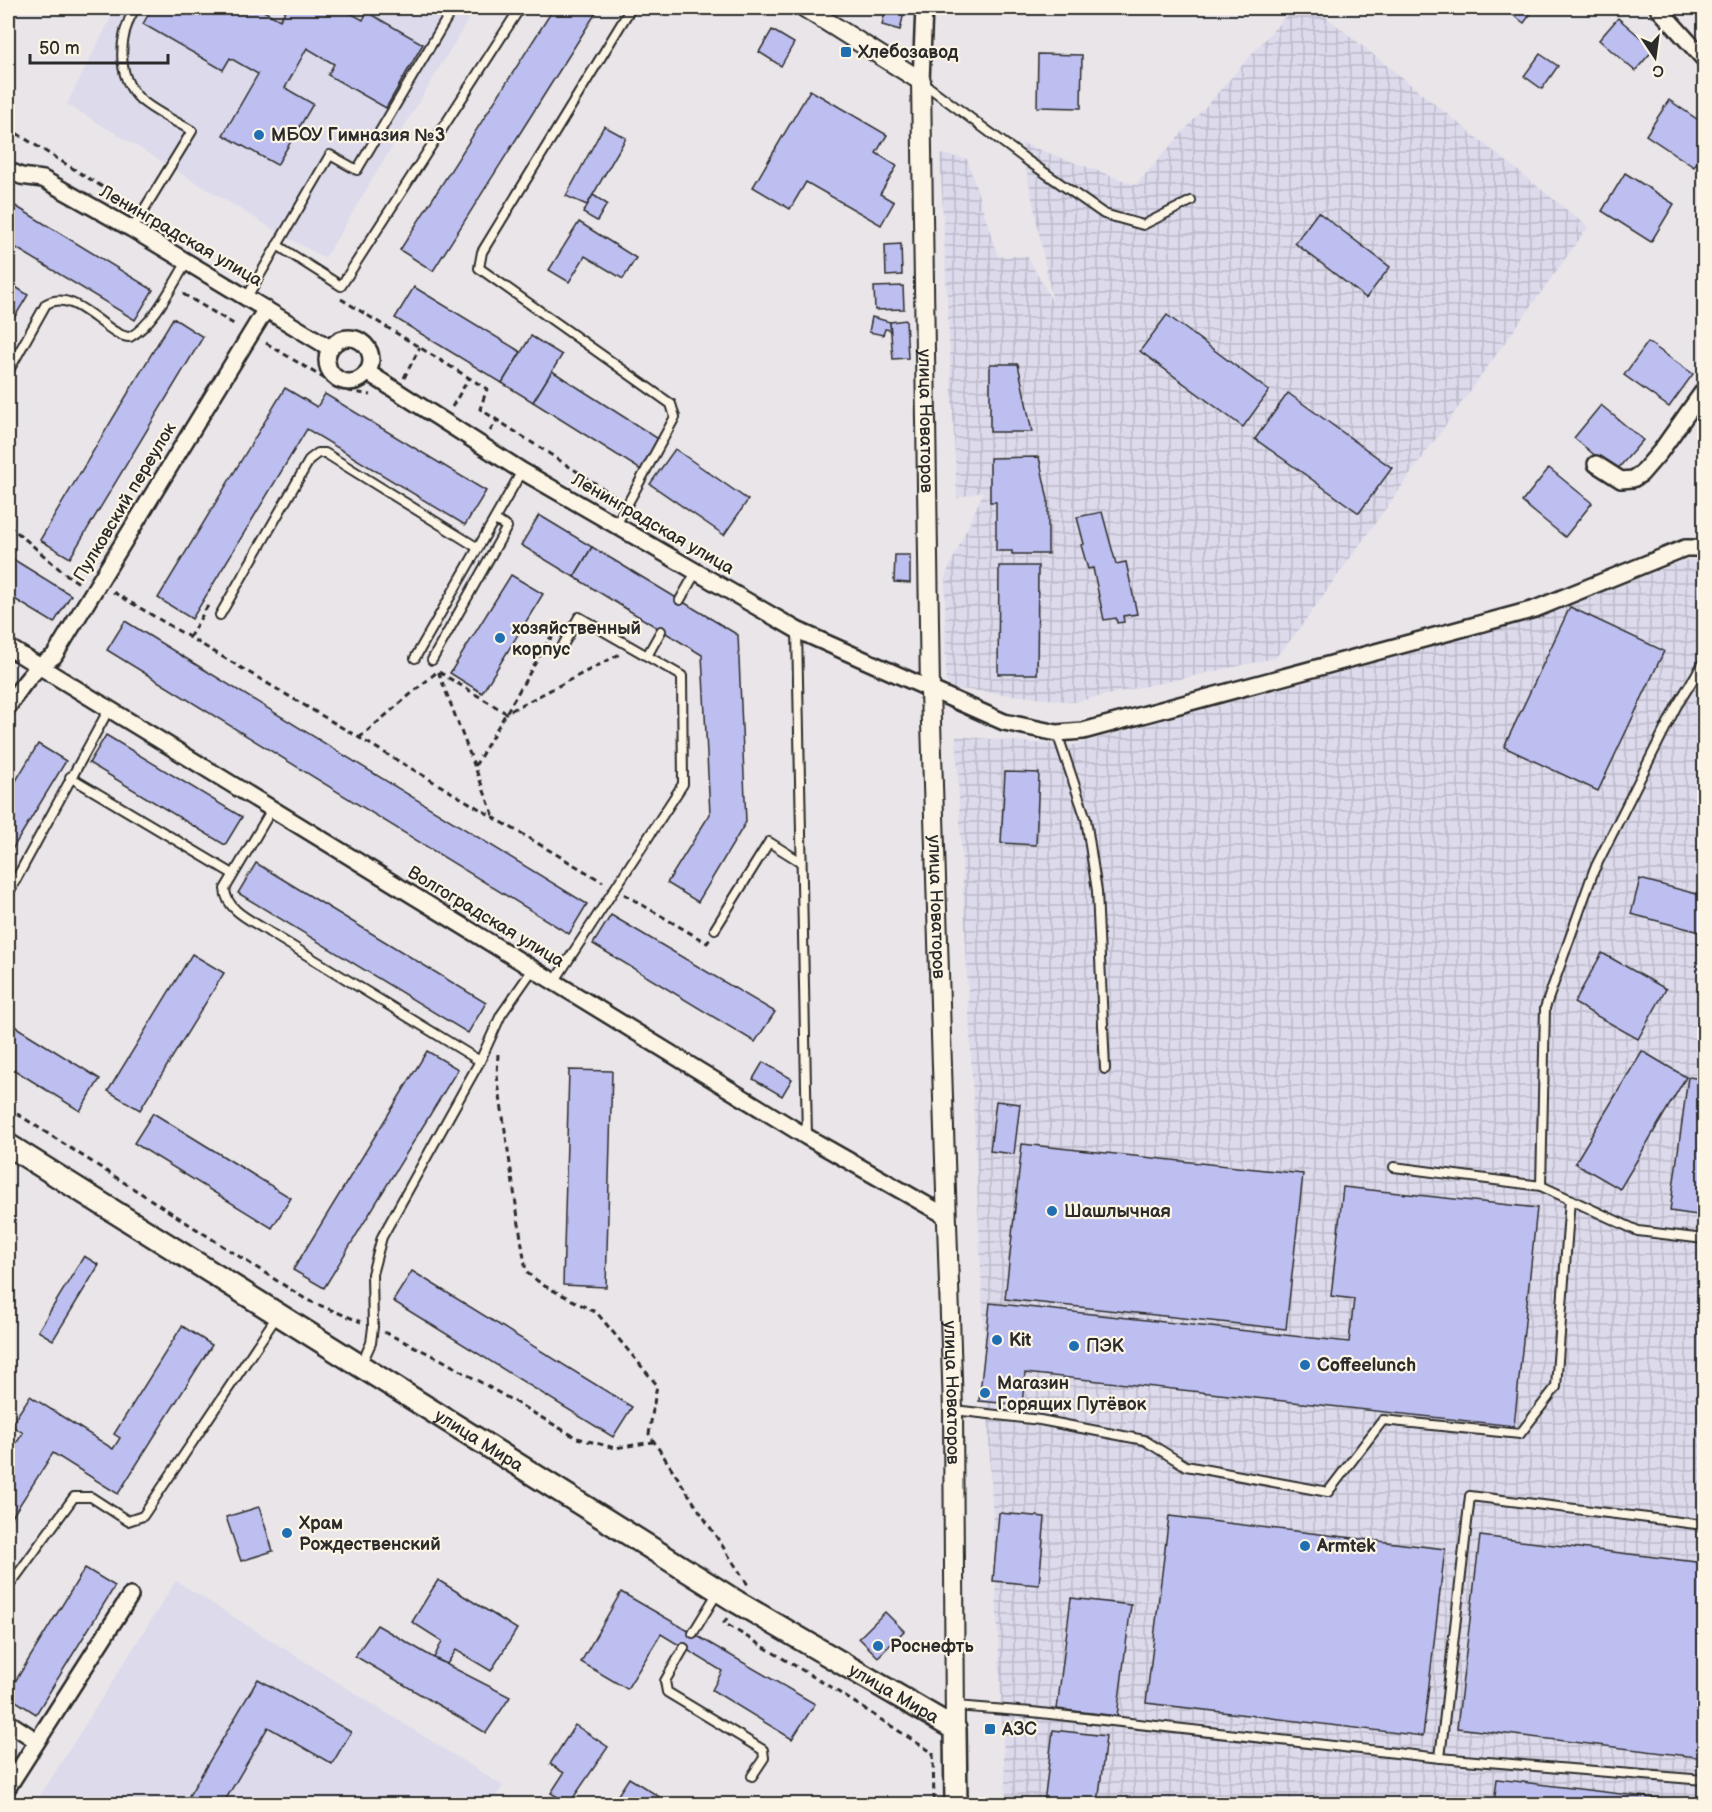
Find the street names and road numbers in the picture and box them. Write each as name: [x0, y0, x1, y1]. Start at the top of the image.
street label: Ленинградская улица: [95, 180, 266, 291]
street label: улица Новаторов: [914, 349, 938, 494]
street label: Пулковский переулок: [69, 418, 181, 585]
street label: Ленинградская улица: [567, 468, 738, 579]
street label: улица Новаторов: [924, 834, 950, 980]
street label: Волгоградская улица: [404, 862, 568, 972]
street label: улица Новаторов: [940, 1320, 964, 1465]
street label: улица Мира: [431, 1405, 528, 1476]
street label: улица Мира: [845, 1659, 943, 1728]

